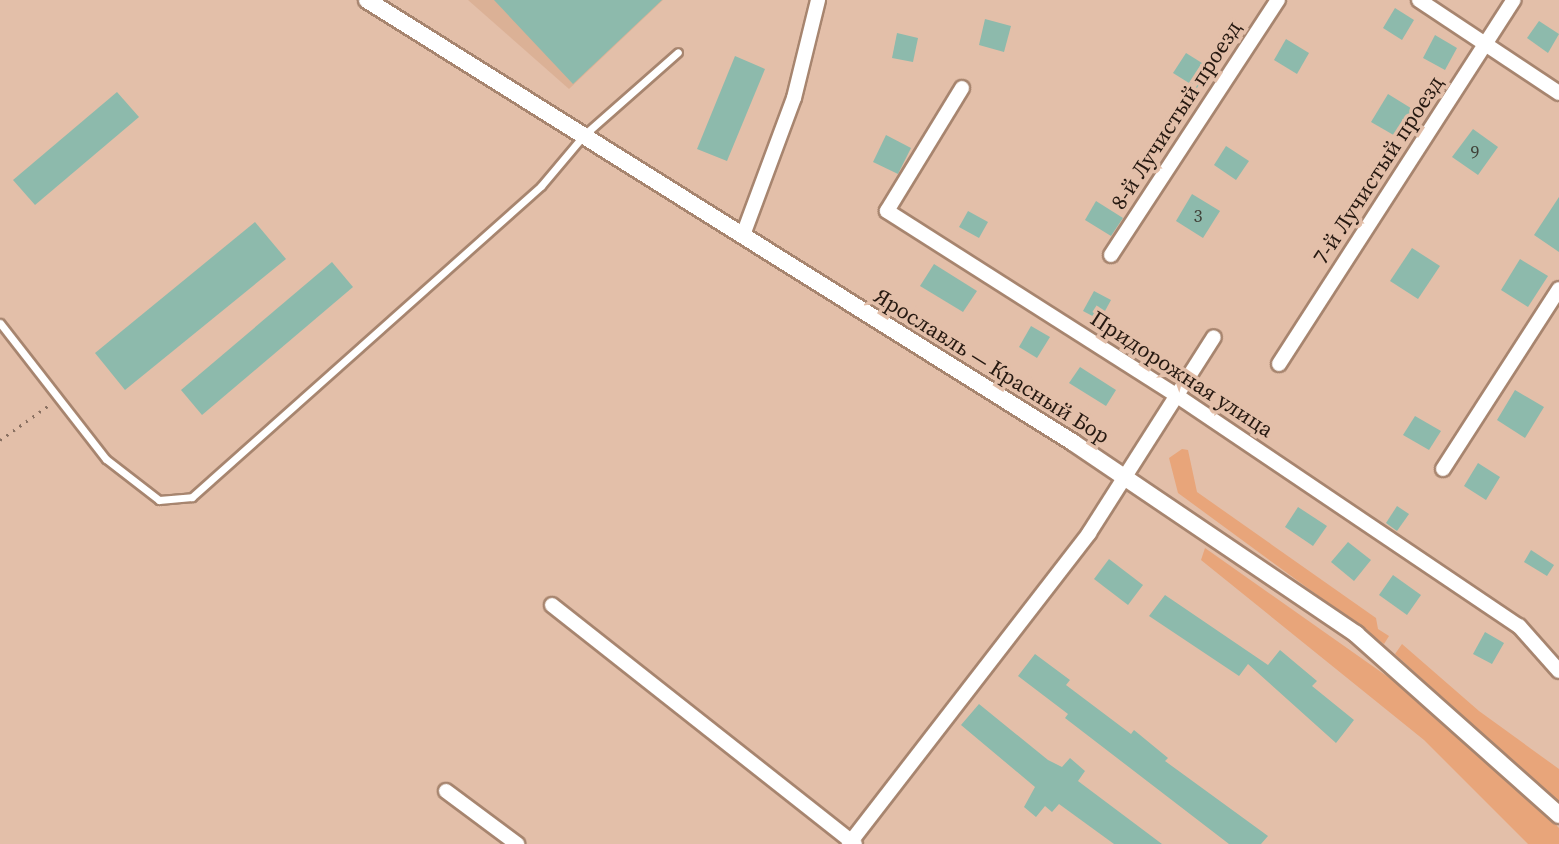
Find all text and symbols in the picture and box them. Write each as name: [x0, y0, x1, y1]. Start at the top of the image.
street label: 8-й Лучистый проезд: [1105, 16, 1247, 214]
street label: 7-й Лучистый проезд: [1307, 71, 1449, 269]
house number: 9: [1471, 141, 1479, 163]
house number: 3: [1194, 205, 1202, 227]
street label: Ярославль — Красный Бор: [869, 283, 1115, 449]
street label: Придорожная улица: [1086, 305, 1278, 443]

